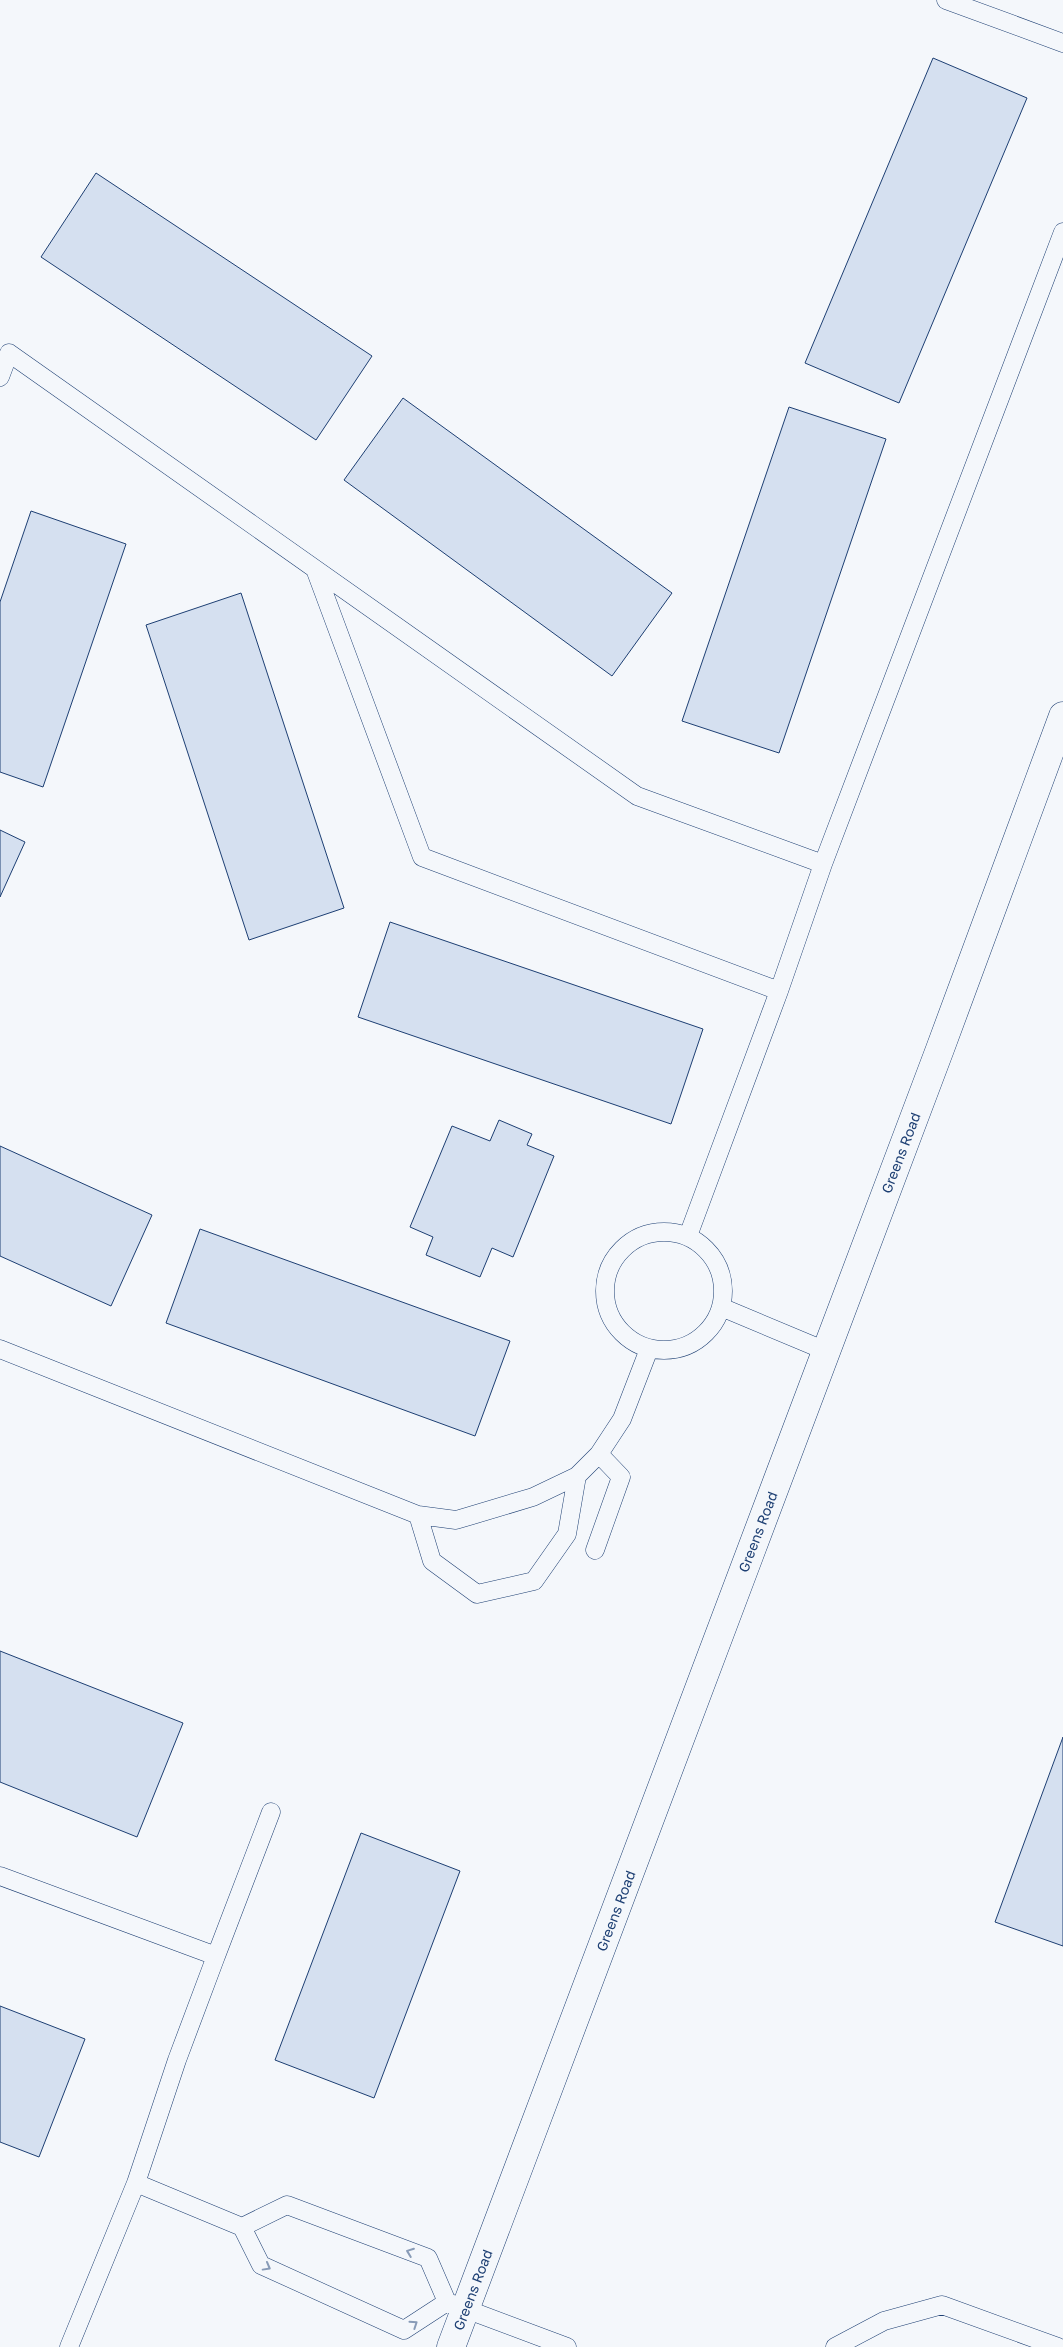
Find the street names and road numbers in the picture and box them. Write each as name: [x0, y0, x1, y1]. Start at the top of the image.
street label: Greens Road: [877, 1110, 924, 1196]
street label: Greens Road: [734, 1489, 781, 1575]
street label: Greens Road: [592, 1868, 639, 1954]
street label: Greens Road: [449, 2247, 496, 2333]

